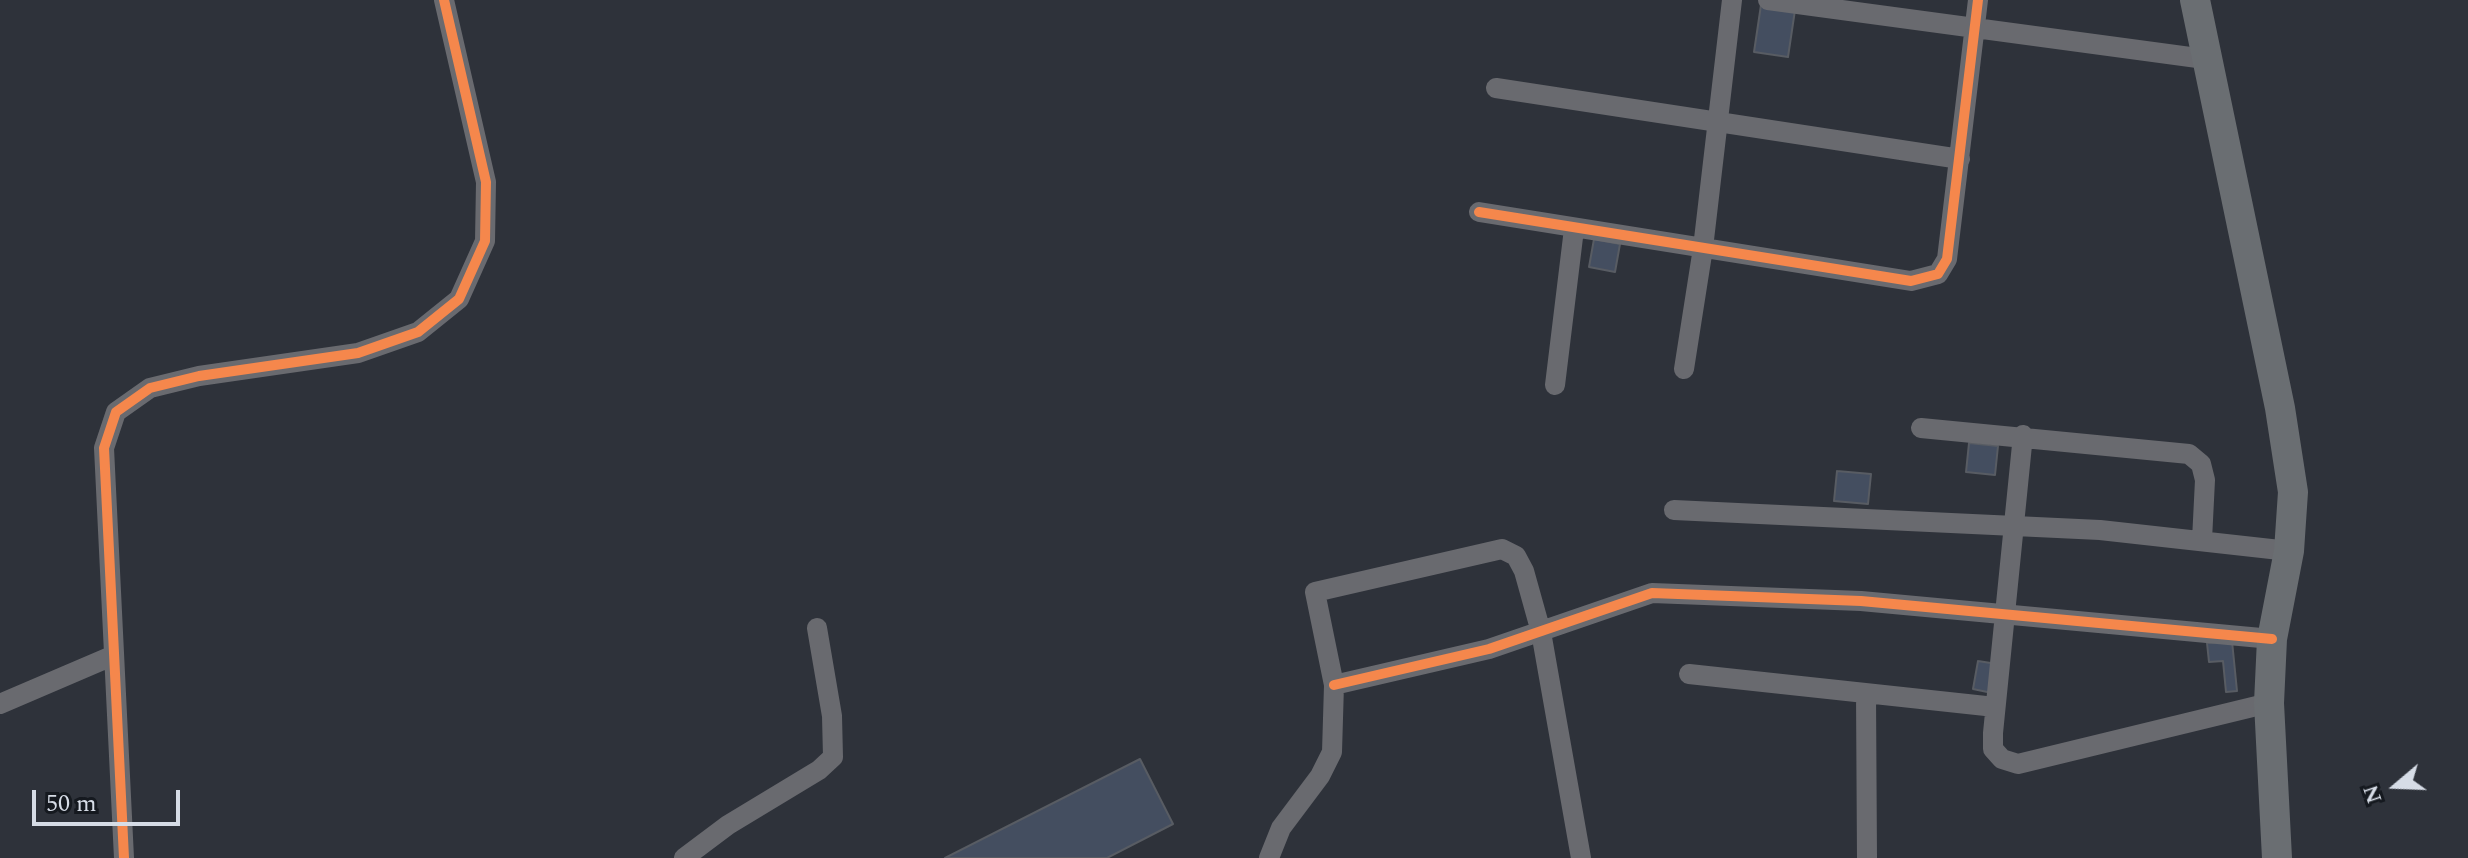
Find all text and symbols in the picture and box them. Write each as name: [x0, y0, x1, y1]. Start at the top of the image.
north arrow: [2356, 746, 2436, 826]
scale bar: [36, 774, 184, 824]
text: N: [2354, 780, 2391, 808]
text: 50 m: [46, 786, 97, 822]

